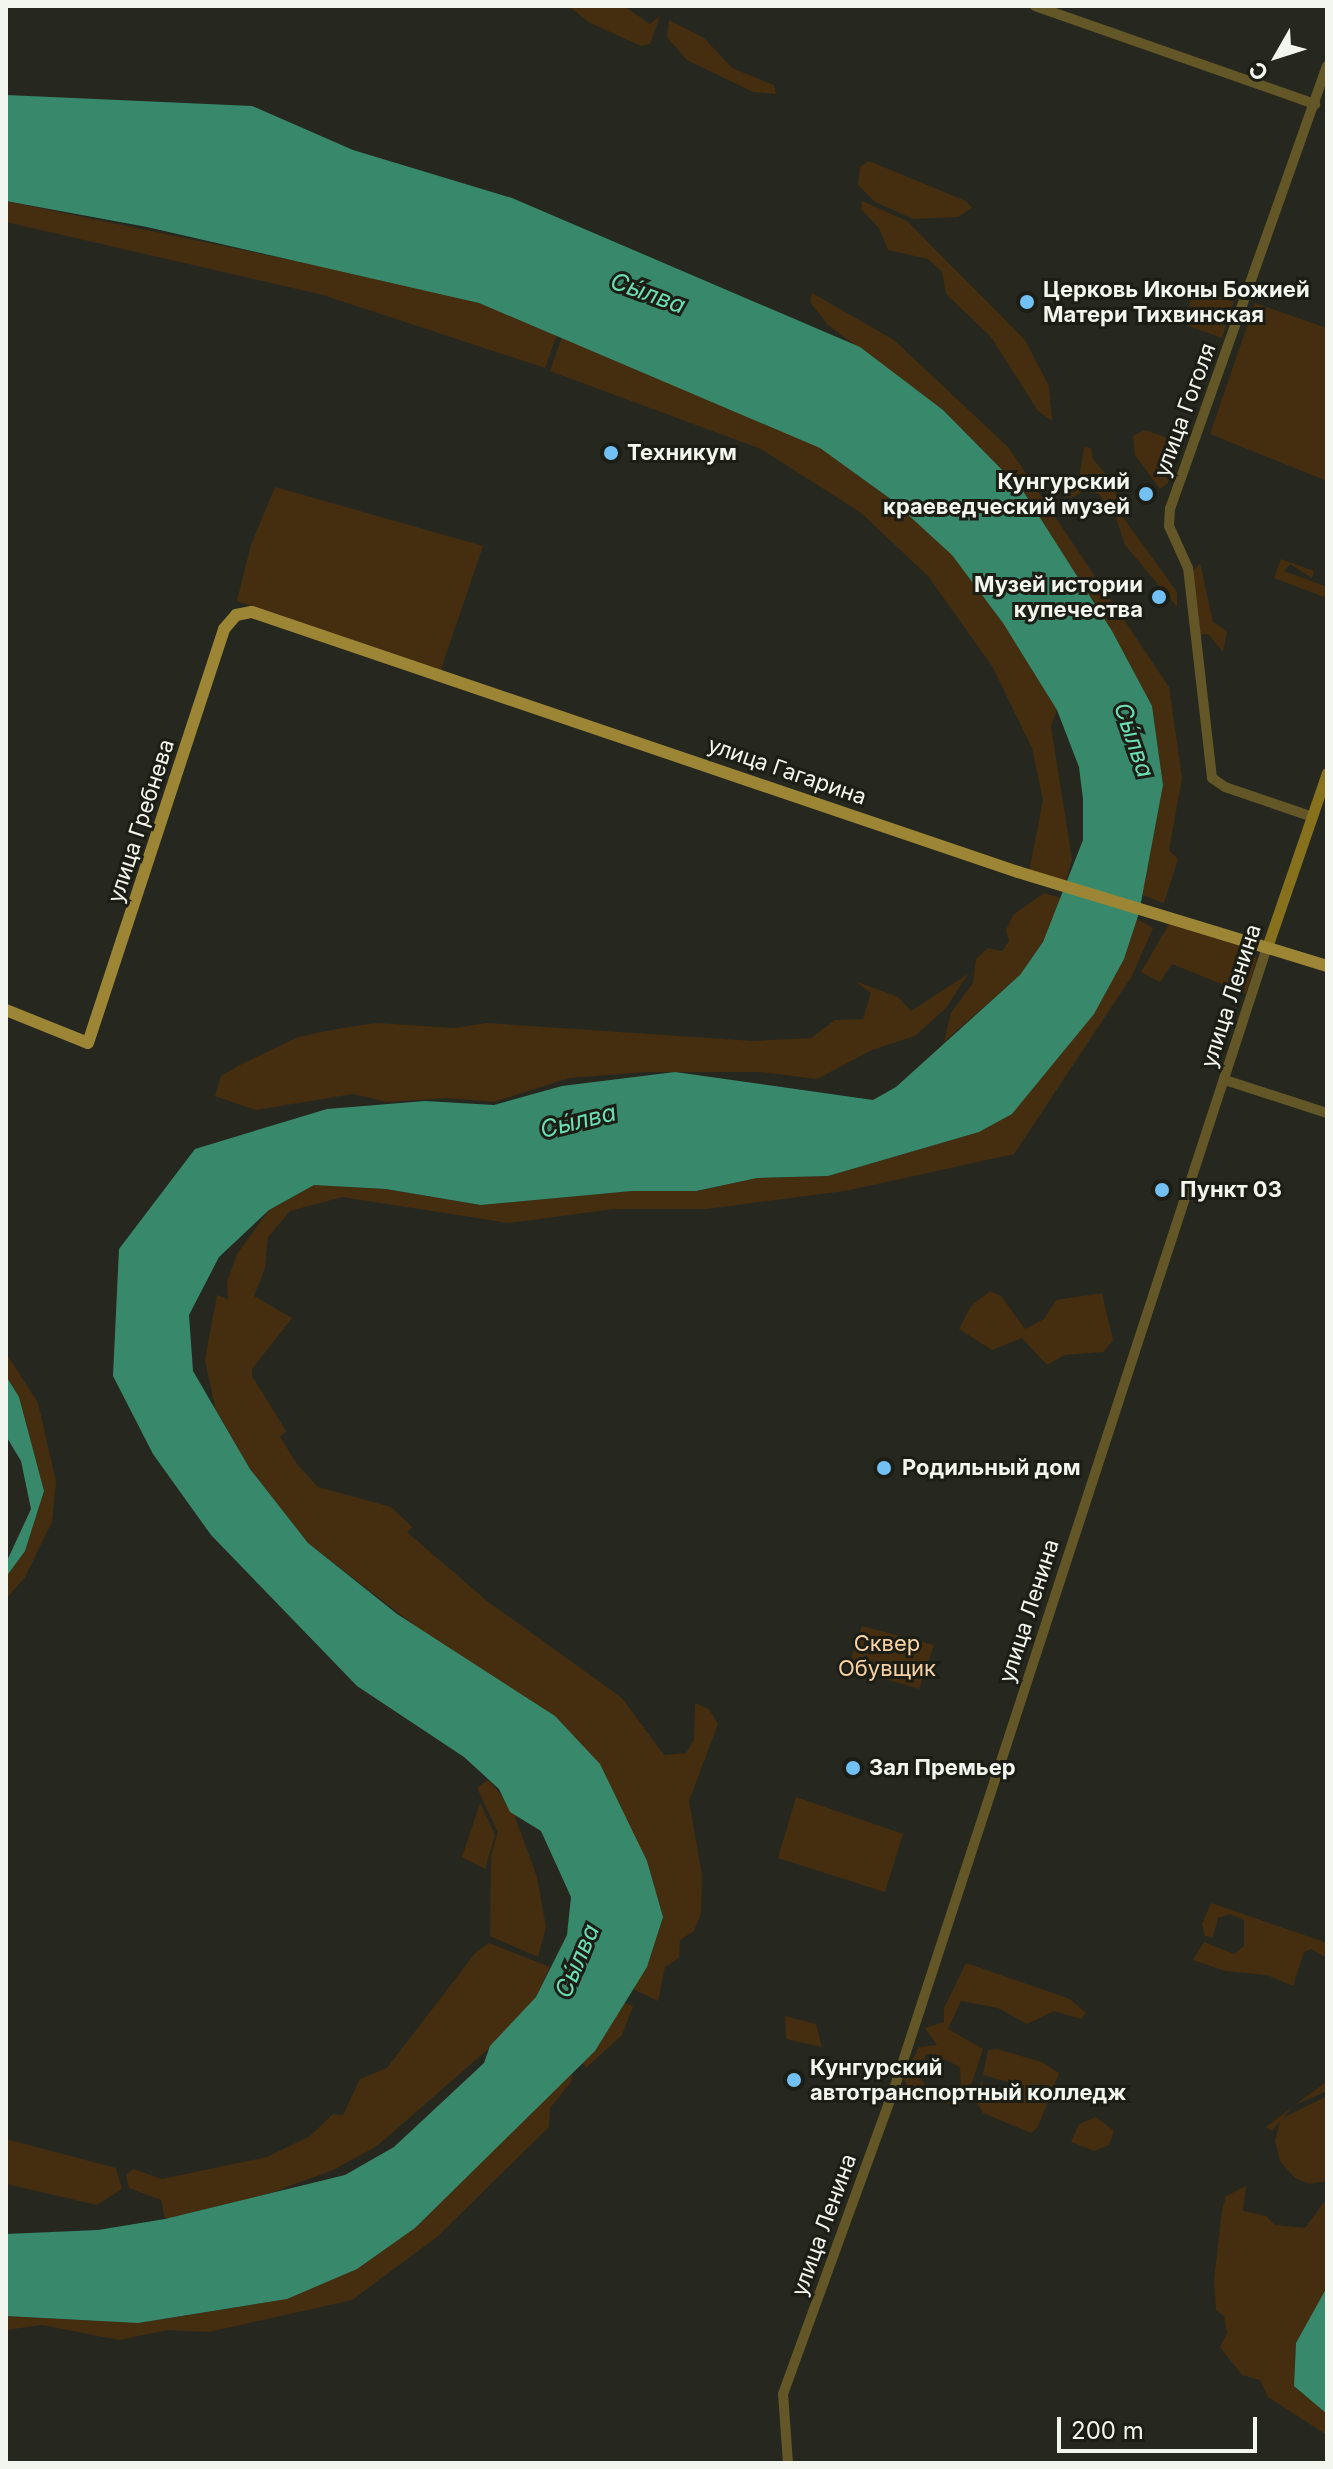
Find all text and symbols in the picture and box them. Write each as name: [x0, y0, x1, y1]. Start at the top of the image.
north arrow: [1237, 16, 1317, 96]
text: С: [1243, 57, 1274, 86]
water label: Сы́лва: [607, 266, 689, 320]
place label: Церковь Иконы Божией Матери Тихвинская: [1043, 276, 1310, 328]
marker: Церковь Иконы Божией Матери Тихвинская: [1018, 293, 1036, 311]
street label: улица Гоголя: [1149, 340, 1221, 480]
place label: Техникум: [627, 440, 737, 466]
marker: Техникум: [602, 444, 620, 462]
place label: Кунгурский краеведческий музей: [883, 468, 1130, 520]
marker: Кунгурский краеведческий музей: [1137, 485, 1155, 503]
place label: Музей истории купечества: [974, 571, 1143, 622]
marker: Музей истории купечества: [1150, 588, 1168, 606]
water label: Сы́лва: [1108, 699, 1160, 781]
street label: улица Гагарина: [704, 732, 870, 810]
street label: улица Гребнева: [102, 736, 180, 906]
street label: улица Ленина: [1195, 921, 1267, 1071]
water label: Сы́лва: [537, 1098, 619, 1144]
place label: Пункт 03: [1180, 1177, 1282, 1203]
marker: Пункт 03: [1151, 1179, 1173, 1201]
place label: Родильный дом: [902, 1455, 1081, 1481]
marker: Родильный дом: [873, 1457, 895, 1479]
street label: улица Ленина: [993, 1536, 1065, 1686]
park label: Сквер Обувщик: [838, 1630, 936, 1682]
place label: Зал Премьер: [869, 1755, 1016, 1781]
marker: Зал Премьер: [844, 1759, 862, 1777]
water label: Сы́лва: [549, 1920, 605, 2002]
place label: Кунгурский автотранспортный колледж: [810, 2054, 1126, 2106]
marker: Кунгурский автотранспортный колледж: [785, 2071, 803, 2089]
street label: улица Ленина: [786, 2150, 862, 2300]
scale bar: [1061, 2401, 1261, 2451]
text: 200 m: [1071, 2416, 1144, 2445]

